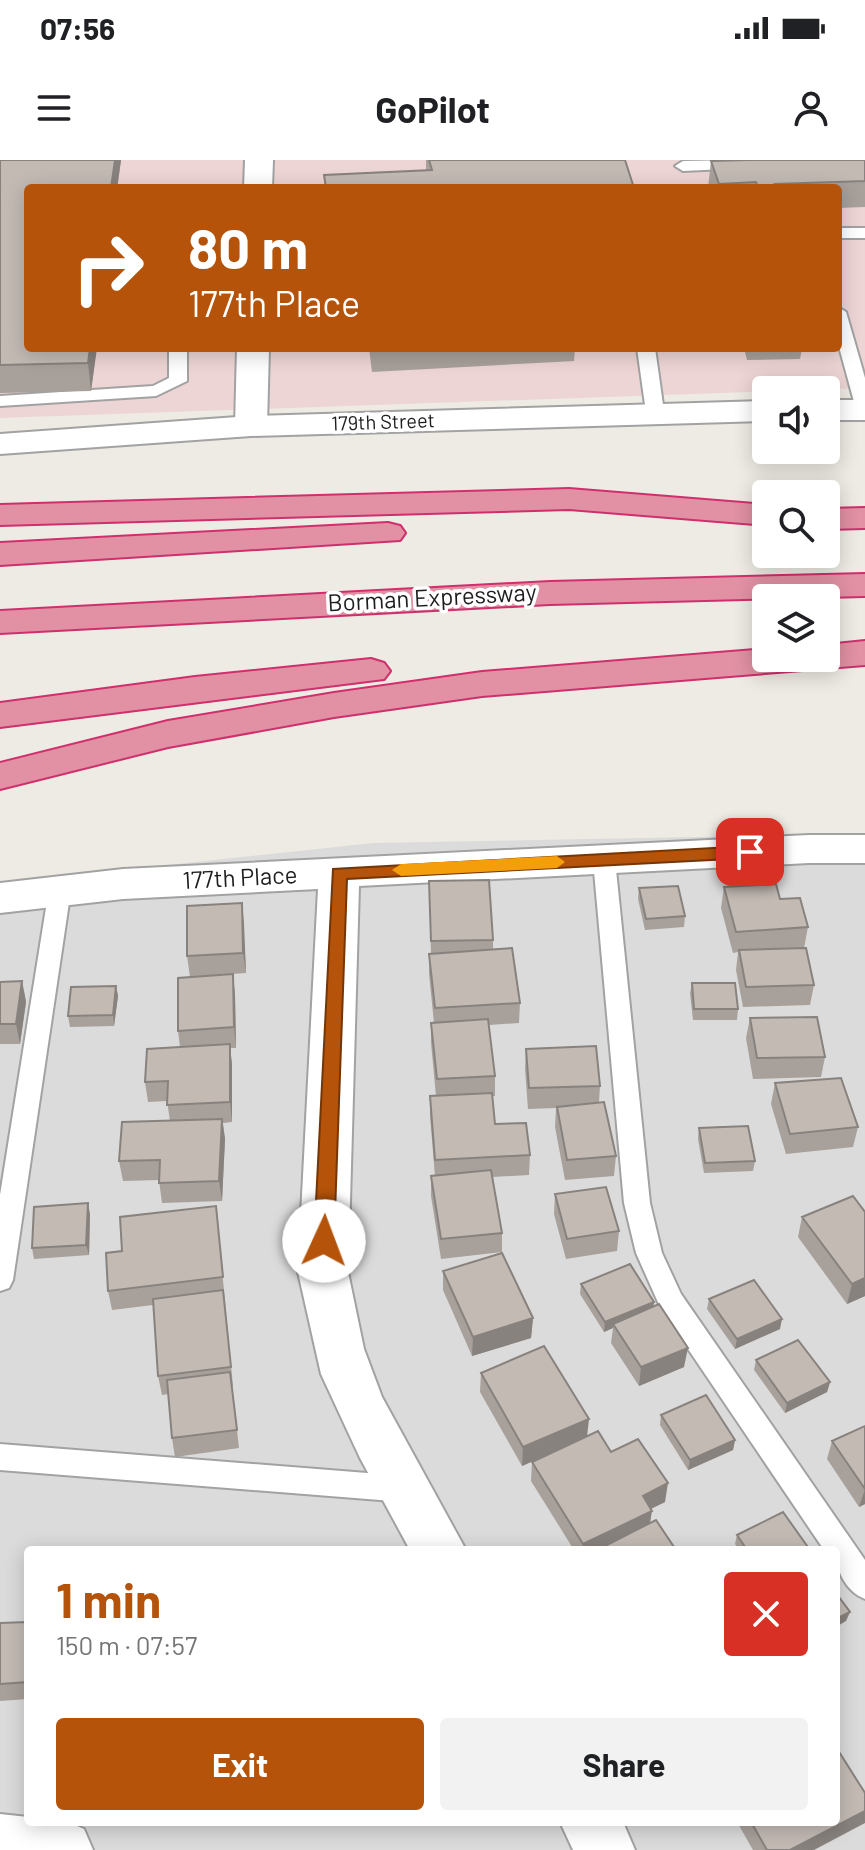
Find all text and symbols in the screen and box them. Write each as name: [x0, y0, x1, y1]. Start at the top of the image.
text: 07:56: [40, 10, 115, 46]
icon: menu: [32, 86, 76, 130]
icon: person: [789, 86, 833, 130]
text: GoPilot: [375, 87, 490, 130]
text: 80 m: [188, 213, 308, 280]
icon: right: [56, 216, 160, 320]
text: 177th Place: [188, 281, 360, 324]
map controls: [752, 376, 840, 672]
button: sound: [752, 376, 840, 464]
street label: 179th Street: [331, 407, 435, 435]
button: search: [752, 480, 840, 568]
street label: Borman Expressway: [327, 577, 537, 616]
button: layers: [752, 584, 840, 672]
pin: [716, 818, 784, 886]
icon: arrive: [728, 830, 772, 874]
street label: 177th Place: [182, 859, 298, 894]
position arrow: [282, 1199, 366, 1283]
text: 1 min: [56, 1570, 161, 1628]
button: close: [724, 1572, 808, 1656]
text: 150 m · 07:57: [56, 1629, 197, 1660]
button: Exit: [56, 1718, 424, 1810]
button: Share: [440, 1718, 808, 1810]

